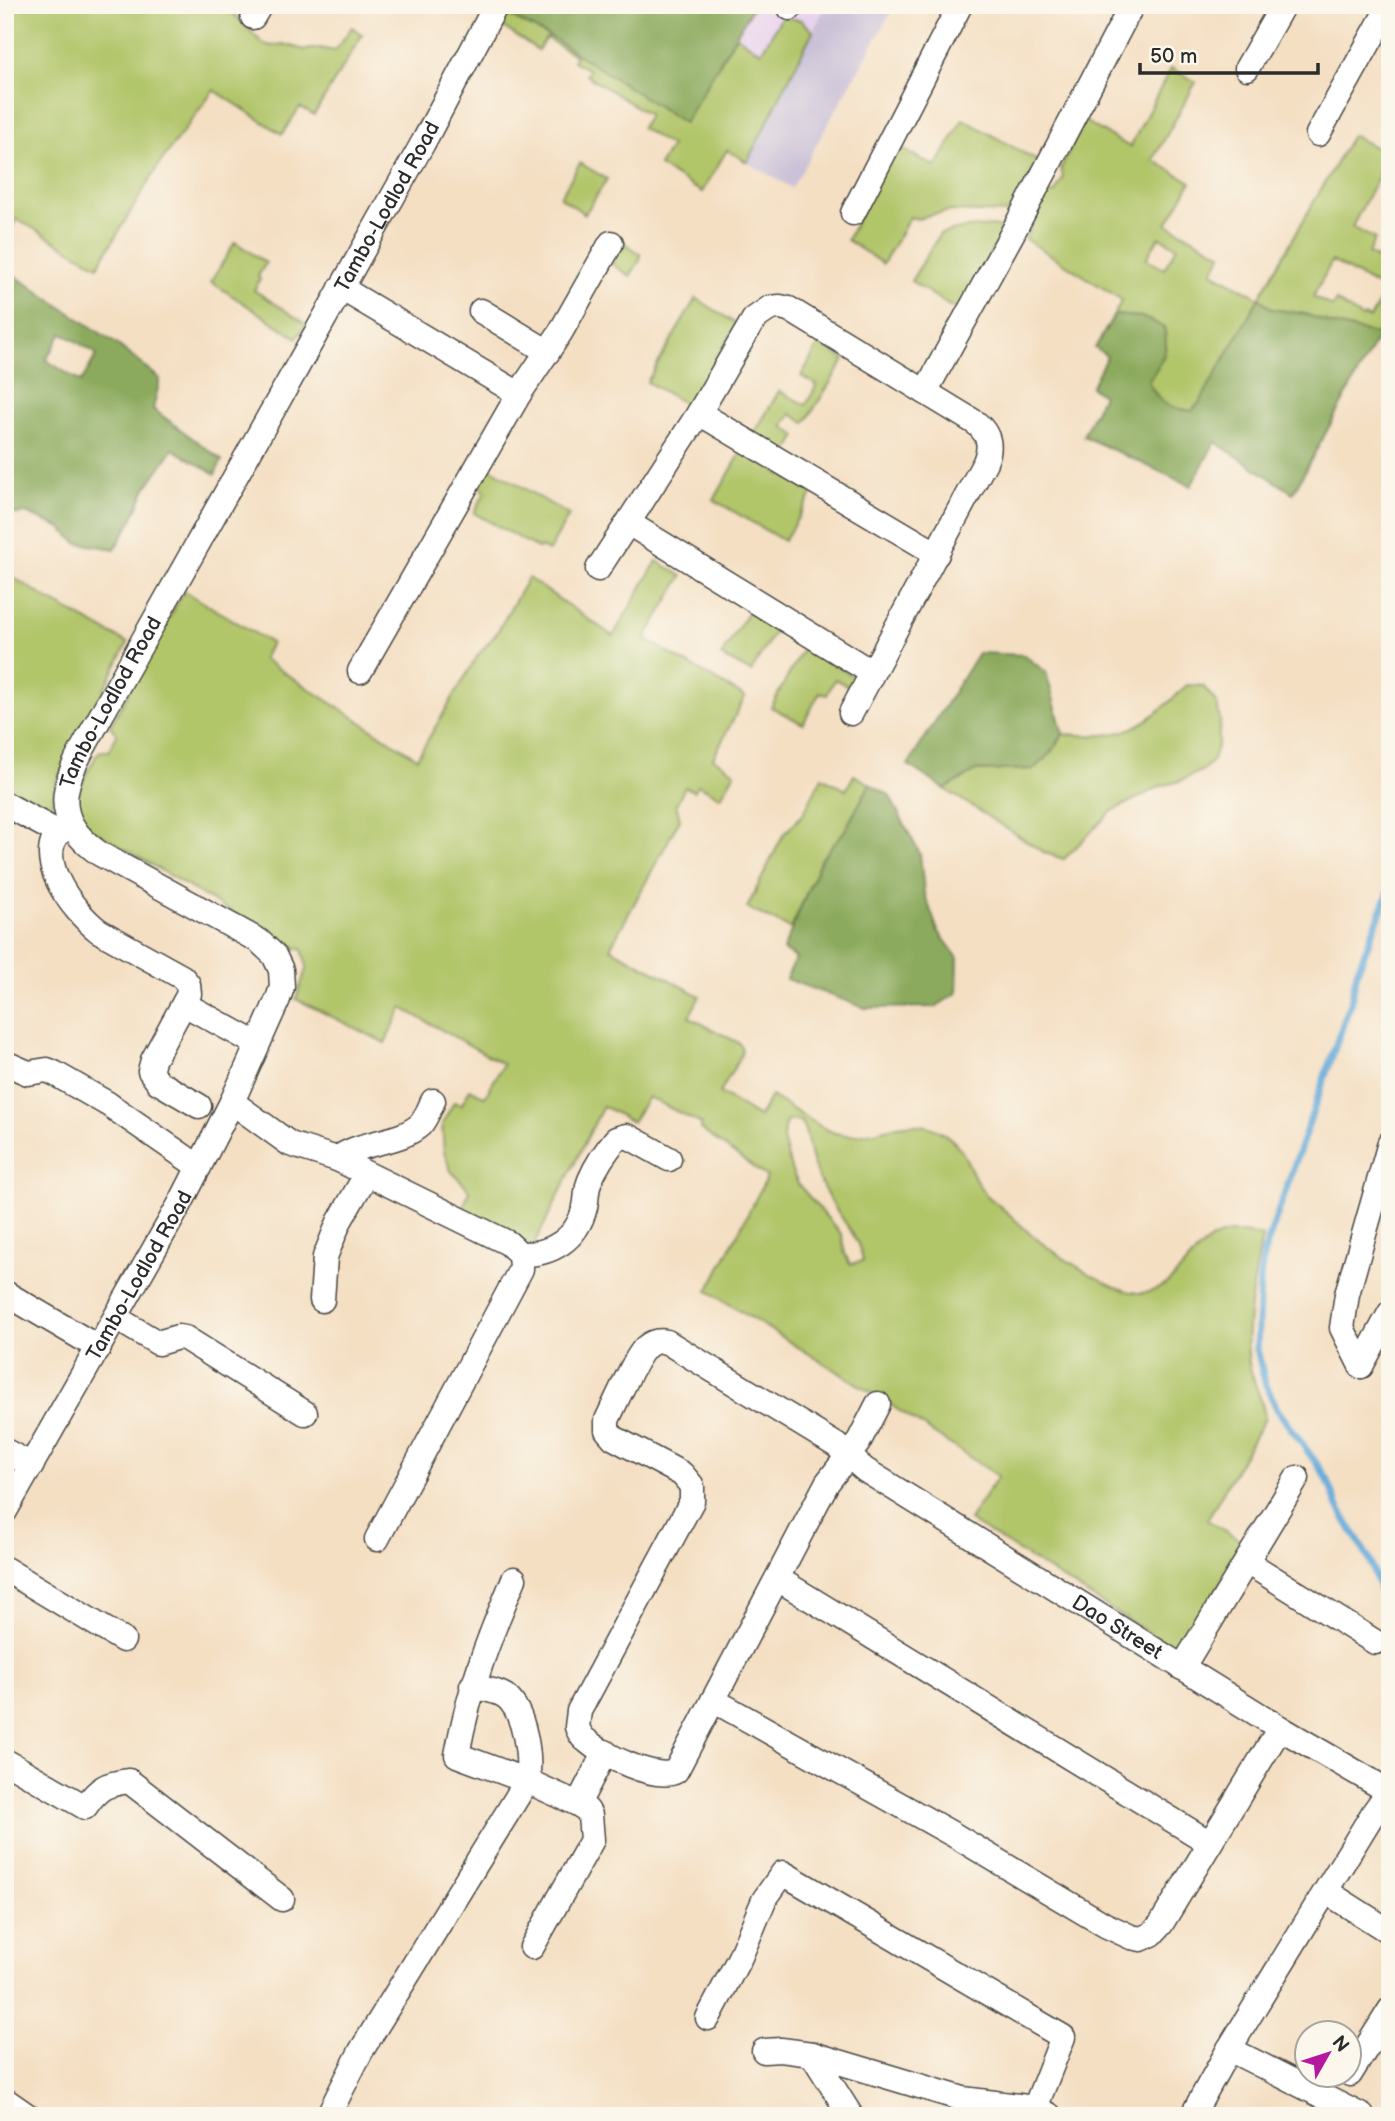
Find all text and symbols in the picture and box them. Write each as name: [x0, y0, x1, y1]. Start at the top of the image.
scale bar: [1140, 32, 1318, 76]
text: 50 m: [1150, 44, 1197, 69]
street label: Tambo-Lodlod Road: [329, 117, 445, 296]
street label: Tambo-Lodlod Road: [55, 612, 167, 791]
street label: Tambo-Lodlod Road: [81, 1186, 197, 1365]
street label: Dao Street: [1068, 1589, 1168, 1665]
north arrow: [1294, 2020, 1364, 2090]
text: N: [1327, 2031, 1353, 2057]

